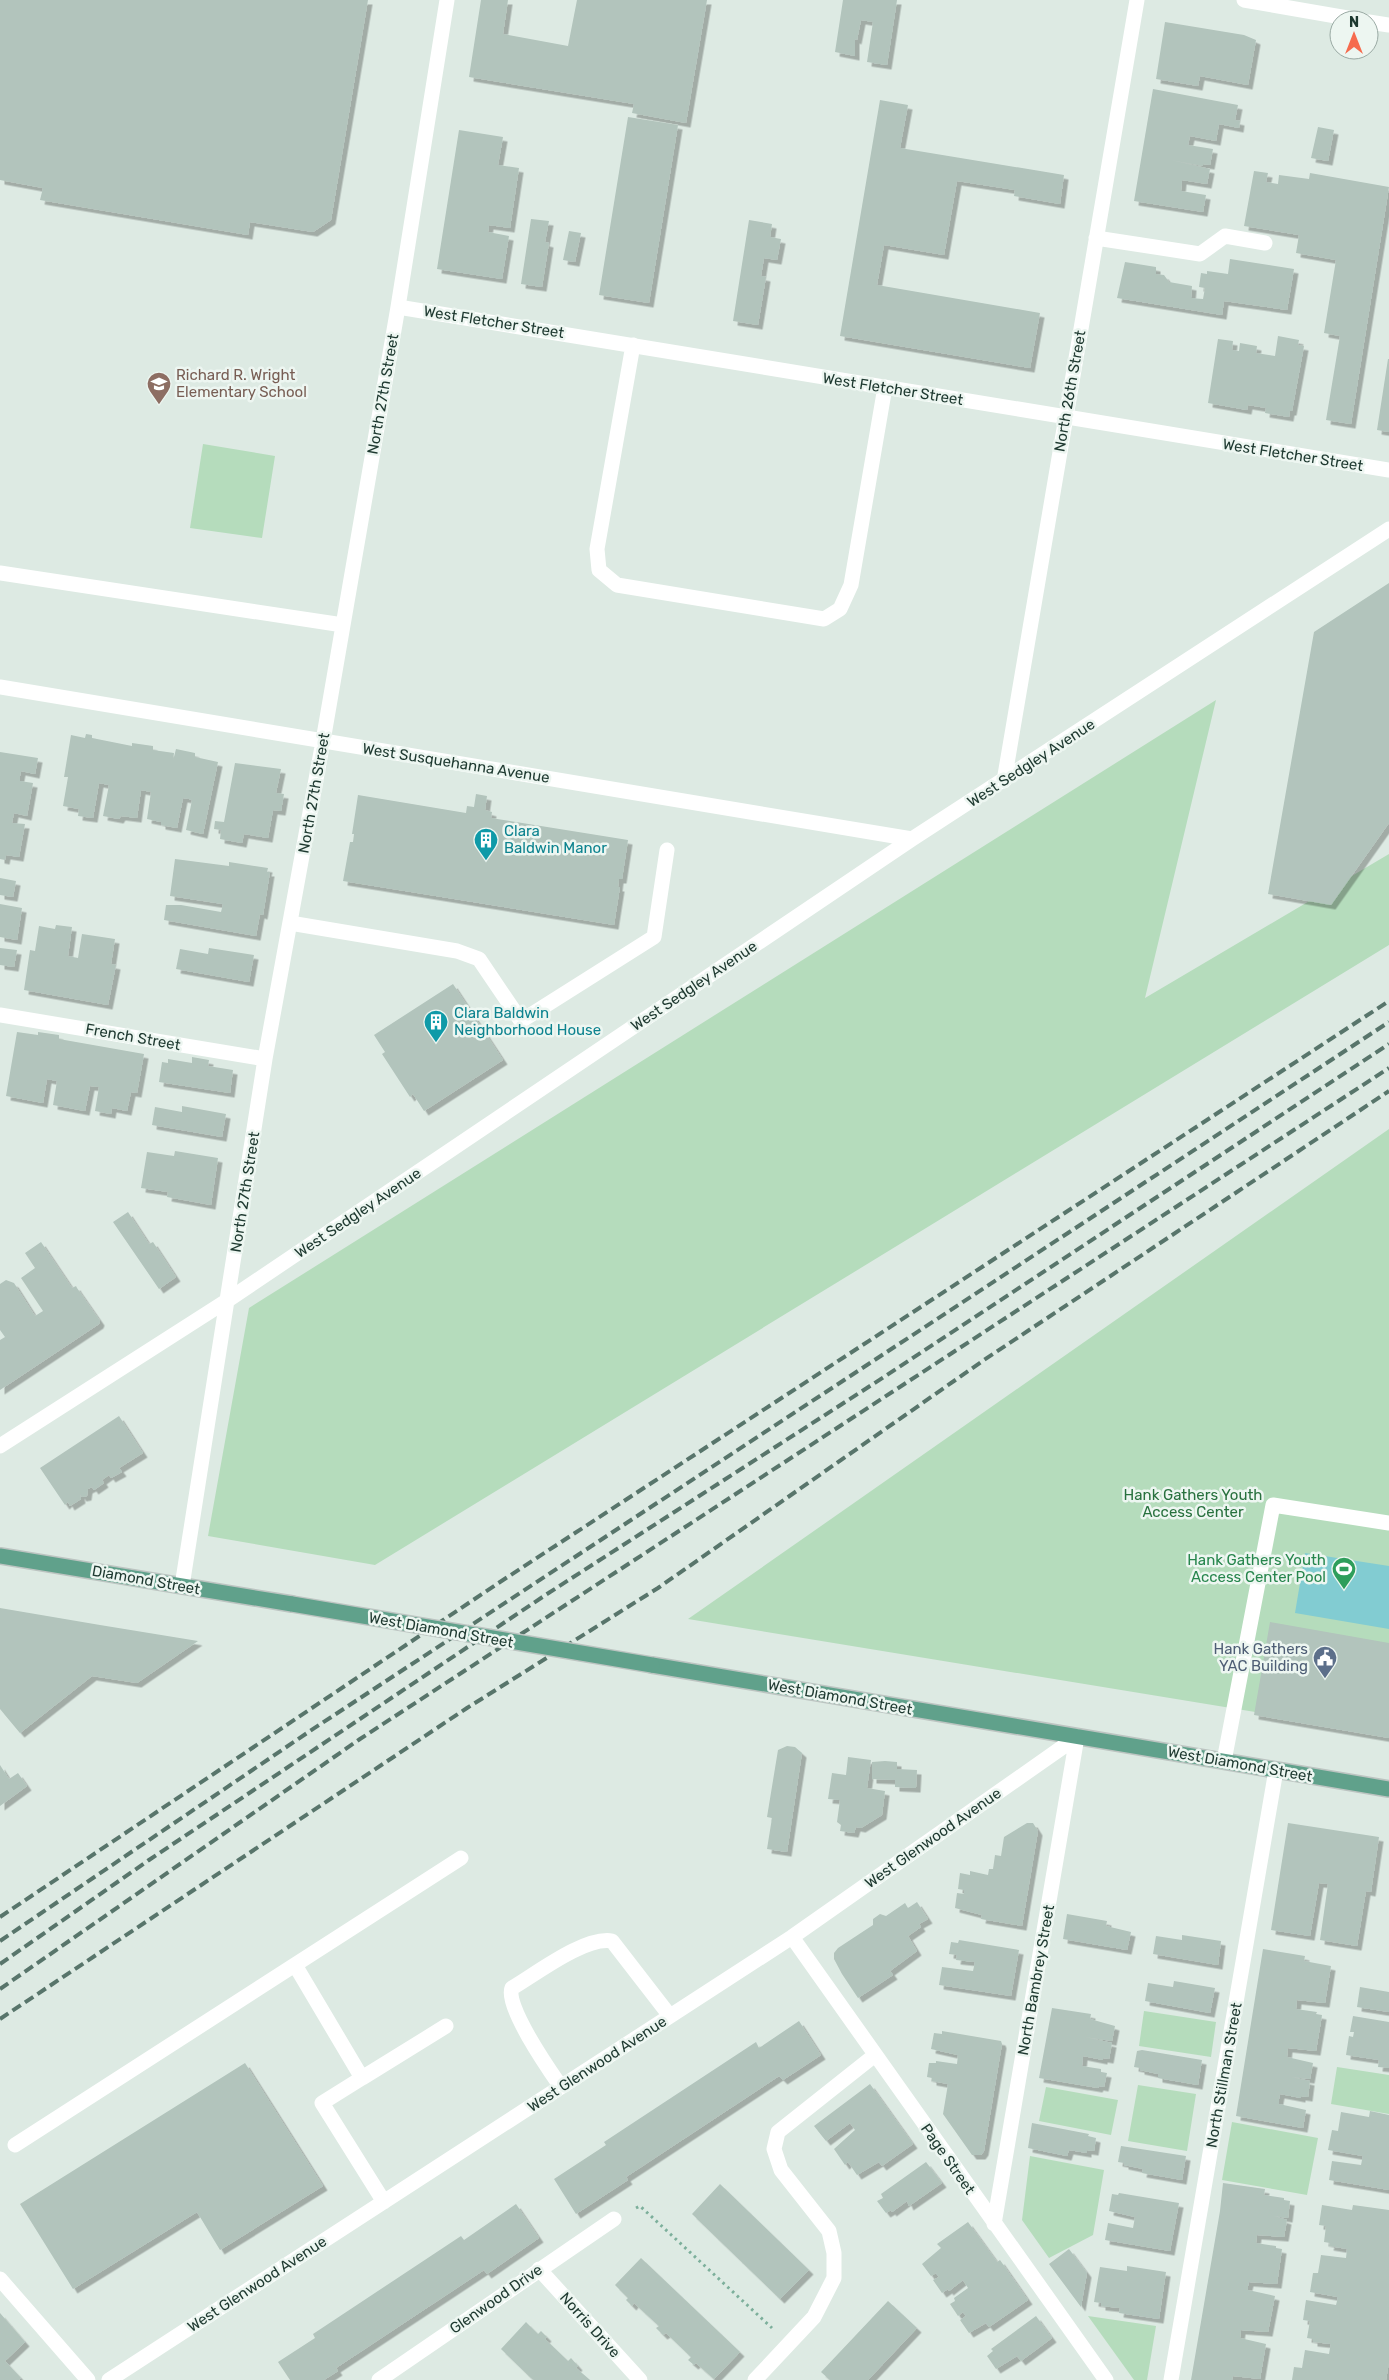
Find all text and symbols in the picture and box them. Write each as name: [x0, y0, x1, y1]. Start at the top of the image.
north arrow: [1329, 10, 1379, 60]
text: N: [1349, 14, 1359, 31]
street label: West Fletcher Street: [422, 302, 566, 342]
street label: North 26th Street: [1050, 329, 1090, 453]
street label: North 27th Street: [364, 332, 402, 456]
place label: Richard R. Wright Elementary School: [176, 366, 307, 401]
street label: West Fletcher Street: [821, 369, 965, 409]
school or university icon: Richard R. Wright Elementary School: [146, 371, 172, 405]
street label: West Fletcher Street: [1221, 435, 1365, 475]
street label: West Sedgley Avenue: [964, 715, 1098, 811]
street label: North 27th Street: [295, 731, 333, 855]
street label: West Susquehanna Avenue: [361, 739, 551, 787]
place label: Clara Baldwin Manor: [504, 822, 607, 857]
building icon: Clara Baldwin Manor: [473, 827, 499, 861]
street label: West Sedgley Avenue: [627, 937, 761, 1035]
place label: Clara Baldwin Neighborhood House: [454, 1004, 601, 1039]
building icon: Clara Baldwin Neighborhood House: [423, 1009, 449, 1043]
street label: French Street: [84, 1020, 182, 1054]
street label: North 27th Street: [227, 1130, 263, 1254]
street label: West Sedgley Avenue: [291, 1164, 425, 1262]
park label: Hank Gathers Youth Access Center: [1124, 1486, 1262, 1521]
place label: Hank Gathers Youth Access Center Pool: [1187, 1551, 1326, 1586]
sports icon: Hank Gathers Youth Access Center Pool: [1331, 1556, 1357, 1590]
street label: Diamond Street: [91, 1562, 201, 1598]
street label: West Diamond Street: [367, 1608, 515, 1652]
place label: Hank Gathers YAC Building: [1213, 1640, 1308, 1675]
public building icon: Hank Gathers YAC Building: [1312, 1645, 1338, 1679]
street label: West Diamond Street: [766, 1675, 914, 1719]
street label: West Diamond Street: [1166, 1742, 1314, 1786]
street label: West Glenwood Avenue: [861, 1784, 1005, 1892]
street label: North Bambrey Street: [1014, 1903, 1058, 2057]
street label: North Stillman Street: [1202, 2001, 1246, 2149]
street label: West Glenwood Avenue: [524, 2012, 670, 2116]
street label: Page Street: [917, 2120, 979, 2198]
street label: West Glenwood Avenue: [184, 2232, 330, 2336]
street label: Glenwood Drive: [446, 2260, 546, 2338]
street label: Norris Drive: [556, 2289, 624, 2361]

